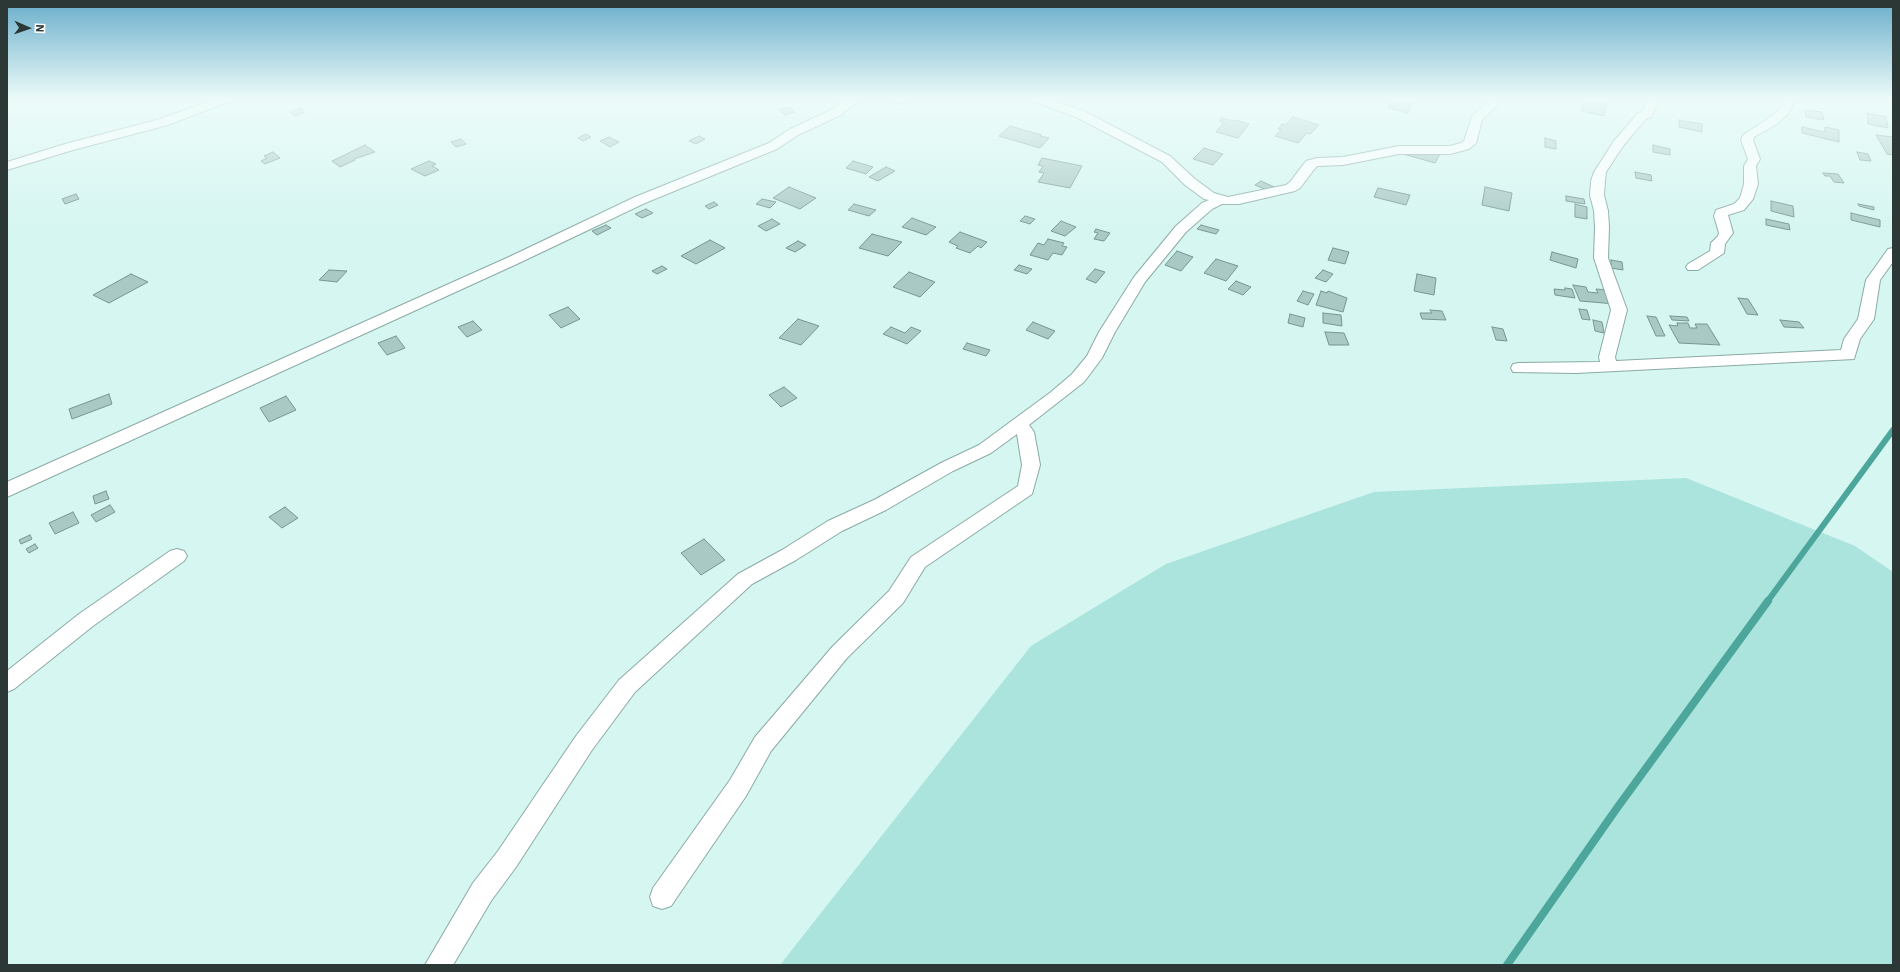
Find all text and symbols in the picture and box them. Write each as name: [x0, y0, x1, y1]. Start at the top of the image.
north arrow: [8, 8, 48, 48]
text: N: [33, 24, 47, 33]

